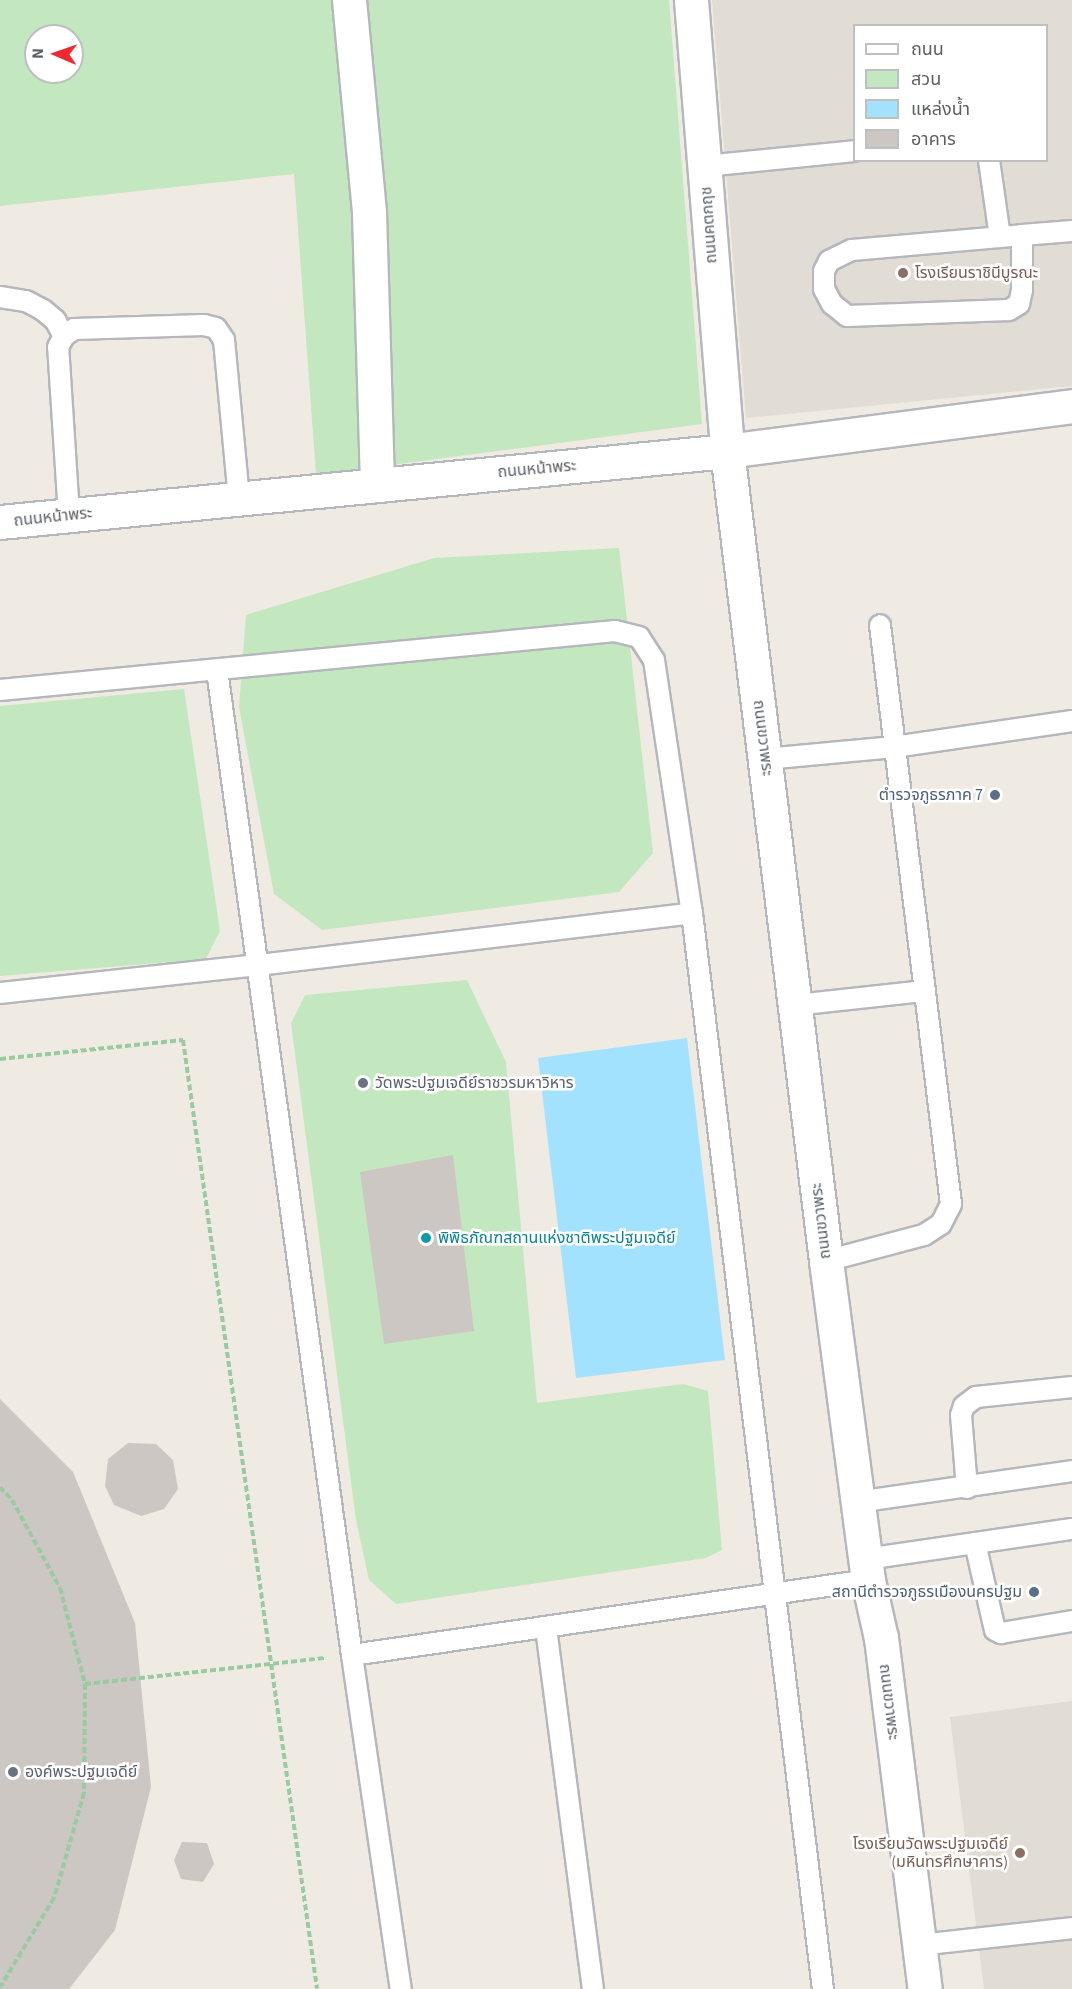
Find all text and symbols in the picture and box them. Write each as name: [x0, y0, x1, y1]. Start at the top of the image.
north arrow: [24, 24, 84, 84]
legend: [853, 24, 1048, 162]
text: ถนน: [911, 37, 944, 62]
text: N: [27, 48, 49, 59]
text: สวน: [911, 67, 941, 92]
text: แหล่งน้ำ: [911, 97, 970, 122]
text: อาคาร: [911, 127, 956, 152]
street label: ถนนคตกฤช: [697, 186, 721, 264]
place label: โรงเรียนราชินีบูรณะ: [915, 263, 1038, 283]
marker: โรงเรียนราชินีบูรณะ: [896, 266, 910, 280]
street label: ถนนหน้าพระ: [497, 456, 577, 482]
street label: ถนนหน้าพระ: [13, 503, 93, 531]
street label: ถนนขวาพระ: [749, 699, 777, 777]
place label: ตำรวจภูธรภาค 7: [879, 785, 983, 805]
marker: ตำรวจภูธรภาค 7: [988, 788, 1002, 802]
place label: วัดพระปฐมเจดีย์ราชวรมหาวิหาร: [375, 1073, 574, 1093]
marker: วัดพระปฐมเจดีย์ราชวรมหาวิหาร: [356, 1076, 370, 1090]
street label: ถนนขวาพระ: [807, 1182, 835, 1260]
place label: พิพิธภัณฑสถานแห่งชาติพระปฐมเจดีย์: [438, 1228, 676, 1248]
marker: พิพิธภัณฑสถานแห่งชาติพระปฐมเจดีย์: [419, 1231, 433, 1245]
place label: สถานีตำรวจภูธรเมืองนครปฐม: [832, 1582, 1022, 1602]
marker: สถานีตำรวจภูธรเมืองนครปฐม: [1027, 1585, 1041, 1599]
street label: ถนนขวาพระ: [875, 1663, 903, 1741]
place label: องค์พระปฐมเจดีย์: [25, 1762, 137, 1782]
marker: องค์พระปฐมเจดีย์: [6, 1765, 20, 1779]
place label: โรงเรียนวัดพระปฐมเจดีย์ (มหินทรศึกษาคาร): [853, 1834, 1008, 1872]
marker: โรงเรียนวัดพระปฐมเจดีย์ (มหินทรศึกษาคาร): [1013, 1846, 1027, 1860]

